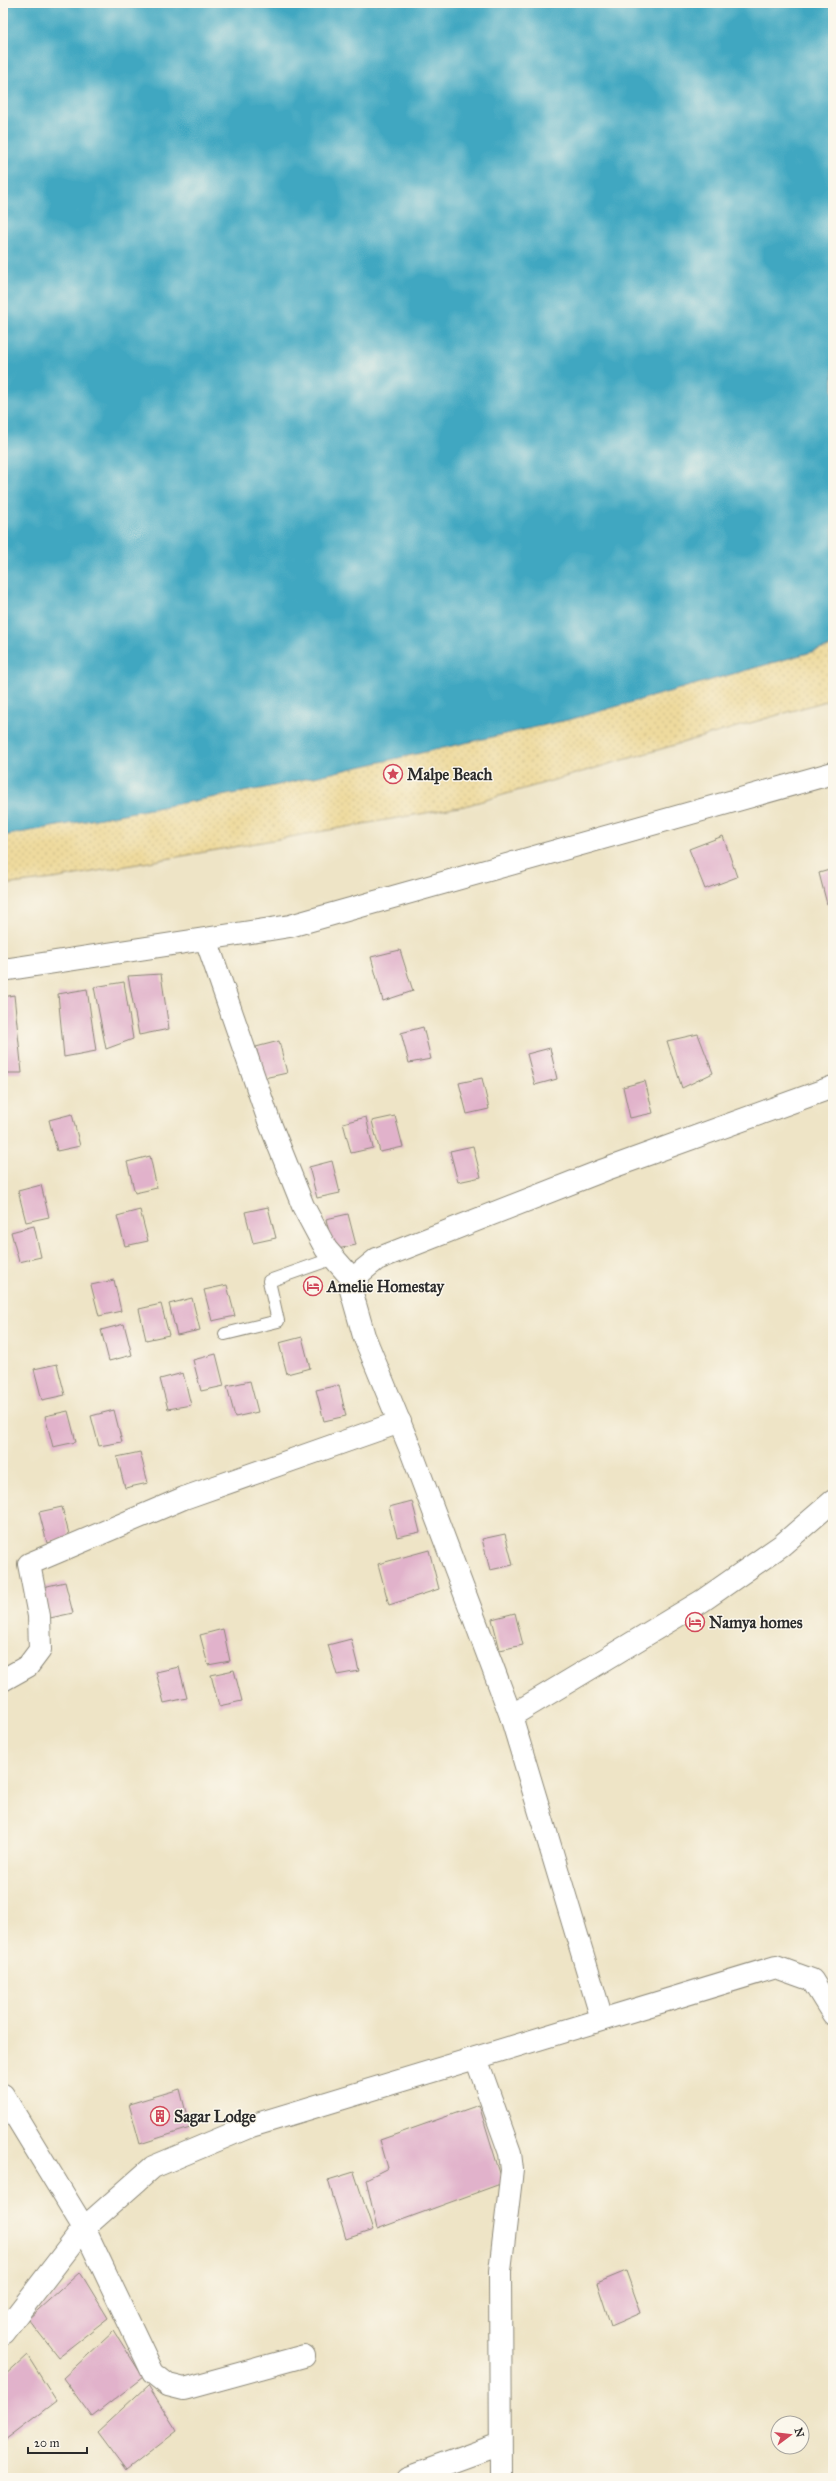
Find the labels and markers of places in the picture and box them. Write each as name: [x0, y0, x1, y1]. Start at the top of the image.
place icon: Malpe Beach: [382, 763, 404, 785]
place label: Malpe Beach: [407, 765, 492, 785]
hotel icon: Amelie Homestay: [302, 1275, 324, 1297]
place label: Amelie Homestay: [326, 1277, 445, 1297]
hotel icon: Namya homes: [684, 1611, 706, 1633]
place label: Namya homes: [709, 1613, 803, 1633]
building icon: Sagar Lodge: [149, 2105, 171, 2127]
place label: Sagar Lodge: [174, 2107, 256, 2127]

